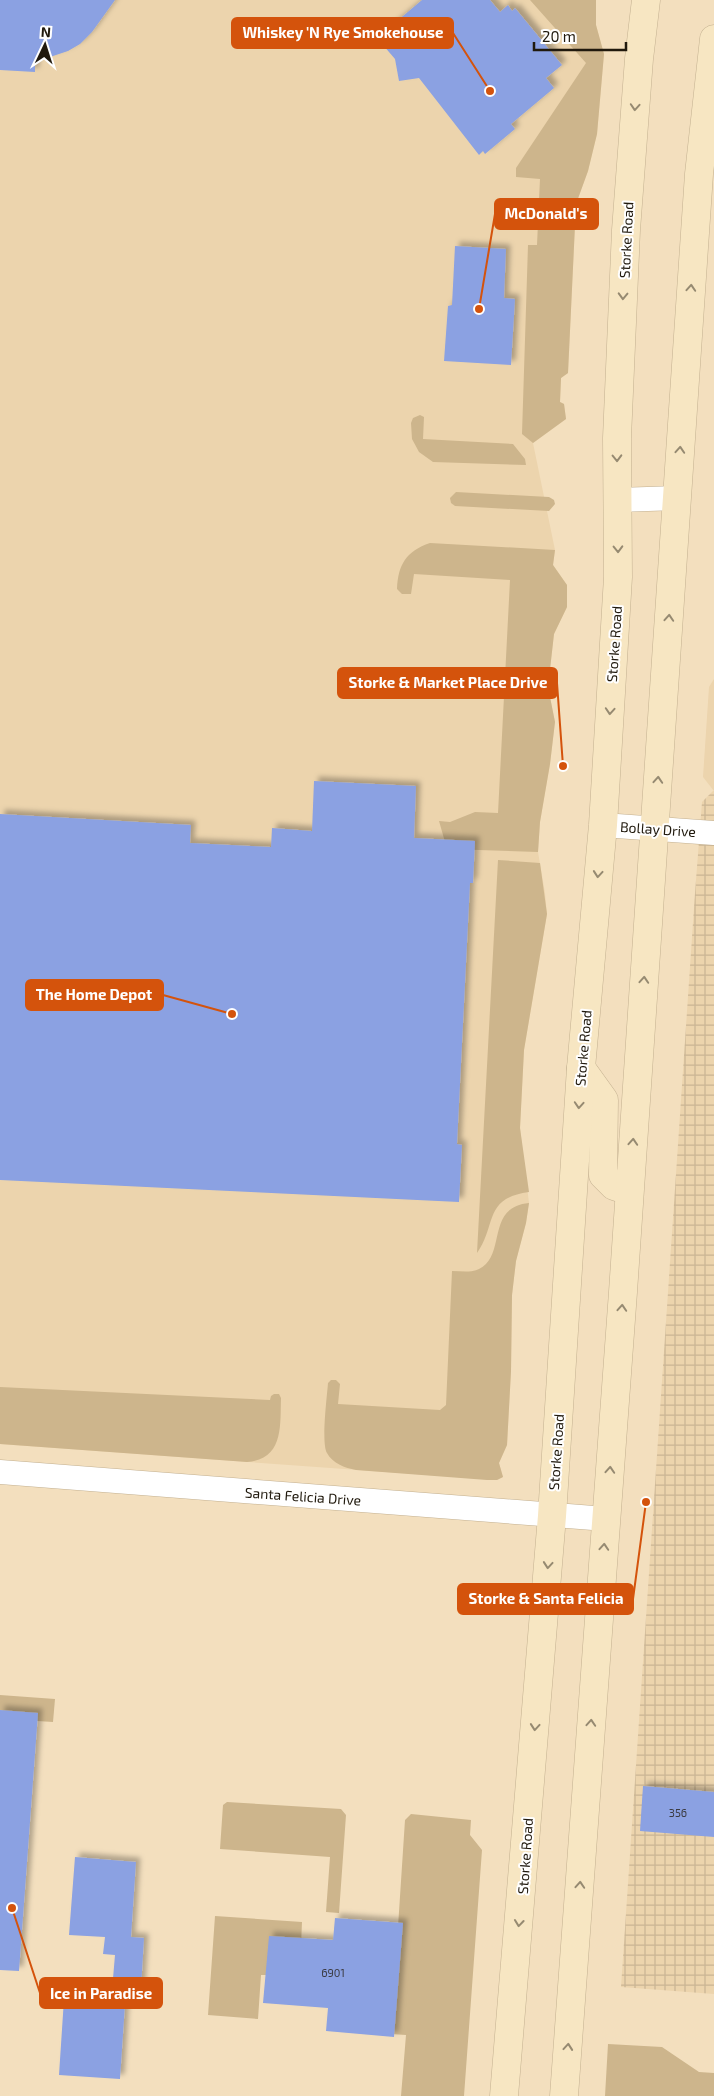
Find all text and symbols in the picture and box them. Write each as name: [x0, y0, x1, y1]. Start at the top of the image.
callout: Whiskey 'N Rye Smokehouse: [232, 18, 453, 48]
north arrow: [20, 20, 70, 70]
scale bar: [534, 20, 626, 52]
text: N: [40, 23, 52, 40]
text: Whiskey 'N Rye Smokehouse: [242, 23, 444, 42]
text: 20 m: [542, 27, 576, 45]
one-way arrow: [630, 104, 641, 112]
callout: McDonald's: [495, 199, 598, 229]
street label: Storke Road: [616, 201, 636, 279]
text: McDonald's: [504, 204, 588, 222]
one-way arrow: [686, 283, 697, 291]
one-way arrow: [618, 292, 628, 300]
one-way arrow: [674, 446, 685, 454]
one-way arrow: [612, 455, 622, 463]
one-way arrow: [613, 546, 623, 553]
street label: Storke Road: [603, 605, 625, 683]
one-way arrow: [663, 614, 674, 622]
callout: Storke & Market Place Drive: [338, 668, 557, 698]
text: Storke & Market Place Drive: [349, 673, 547, 691]
one-way arrow: [604, 708, 615, 716]
one-way arrow: [652, 776, 663, 784]
street label: Bollay Drive: [619, 818, 697, 840]
one-way arrow: [593, 870, 604, 878]
one-way arrow: [638, 976, 649, 984]
callout: The Home Depot: [26, 980, 163, 1010]
text: The Home Depot: [36, 985, 152, 1003]
street label: Storke Road: [571, 1009, 595, 1087]
one-way arrow: [573, 1101, 584, 1109]
one-way arrow: [627, 1138, 638, 1146]
one-way arrow: [616, 1304, 627, 1312]
street label: Storke Road: [545, 1413, 567, 1491]
one-way arrow: [604, 1466, 615, 1474]
street label: Santa Felicia Drive: [244, 1483, 362, 1509]
one-way arrow: [599, 1542, 610, 1550]
one-way arrow: [542, 1561, 553, 1569]
callout: Storke & Santa Felicia: [458, 1584, 633, 1614]
text: Storke & Santa Felicia: [469, 1589, 623, 1607]
one-way arrow: [586, 1719, 597, 1727]
one-way arrow: [530, 1723, 541, 1731]
house number: 356: [669, 1806, 687, 1819]
street label: Storke Road: [514, 1817, 536, 1895]
one-way arrow: [574, 1881, 585, 1889]
one-way arrow: [514, 1920, 525, 1928]
house number: 6901: [321, 1966, 345, 1979]
callout: Ice in Paradise: [40, 1978, 162, 2008]
text: Ice in Paradise: [50, 1984, 152, 2002]
one-way arrow: [562, 2043, 573, 2051]

